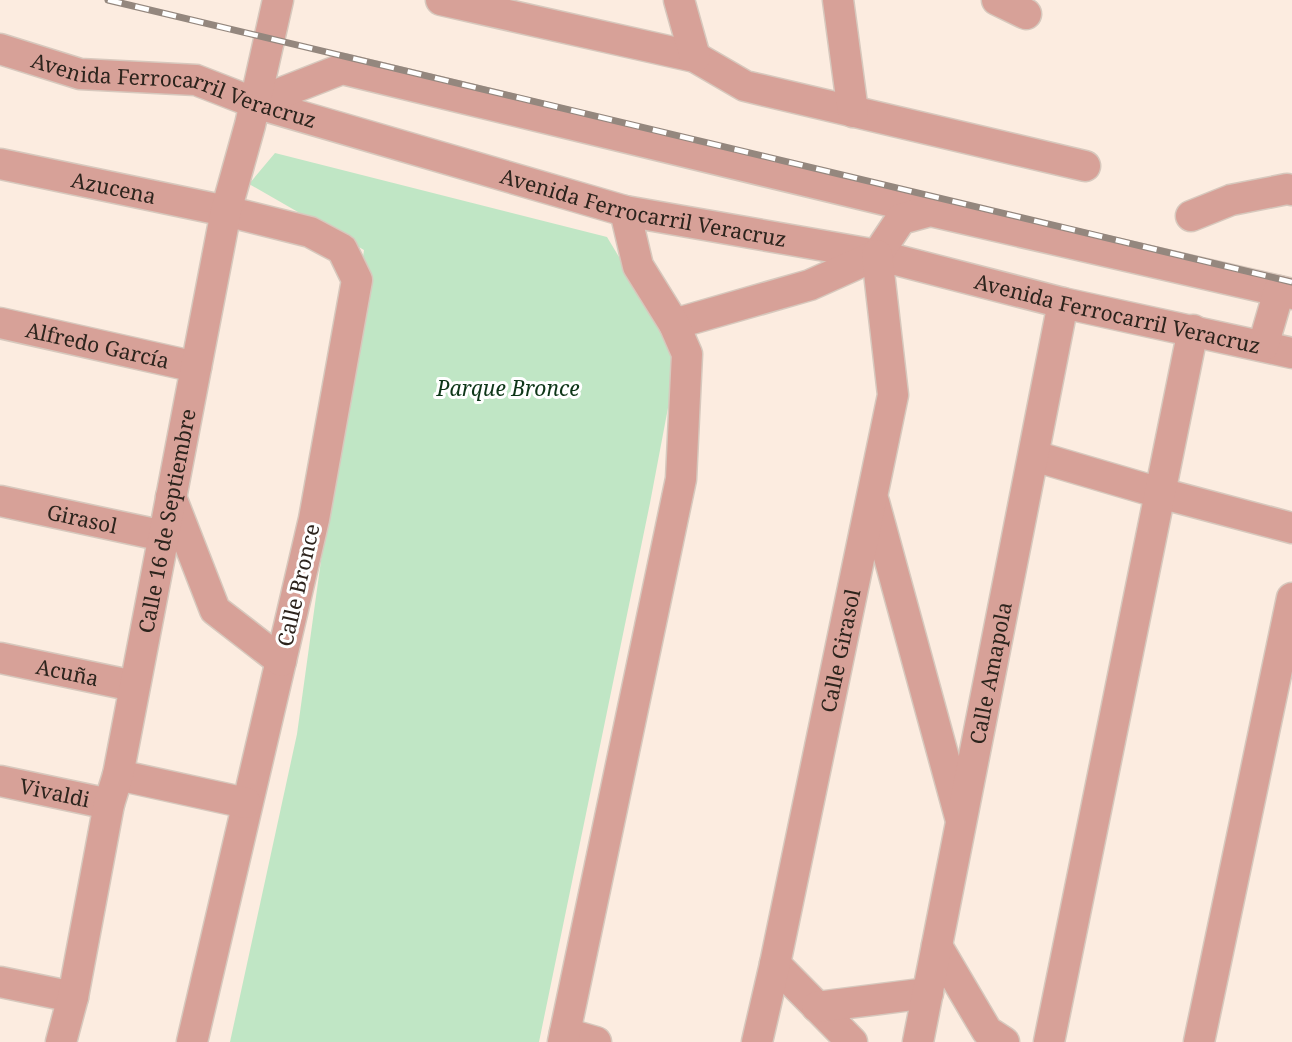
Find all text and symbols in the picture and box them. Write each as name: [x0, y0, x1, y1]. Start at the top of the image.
street label: Avenida Ferrocarril Veracruz: [28, 46, 319, 134]
street label: Avenida Ferrocarril Veracruz: [497, 161, 789, 253]
street label: Azucena: [69, 165, 158, 210]
street label: Avenida Ferrocarril Veracruz: [971, 267, 1263, 360]
street label: Alfredo García: [23, 315, 172, 375]
park label: Parque Bronce: [435, 374, 580, 402]
street label: Calle 16 de Septiembre: [131, 406, 202, 635]
street label: Girasol: [44, 497, 120, 540]
street label: Calle Bronce: [270, 521, 326, 649]
street label: Calle Girasol: [814, 586, 867, 715]
street label: Calle Amapola: [963, 600, 1018, 747]
street label: Acuña: [34, 652, 101, 692]
street label: Vivaldi: [17, 772, 93, 814]

